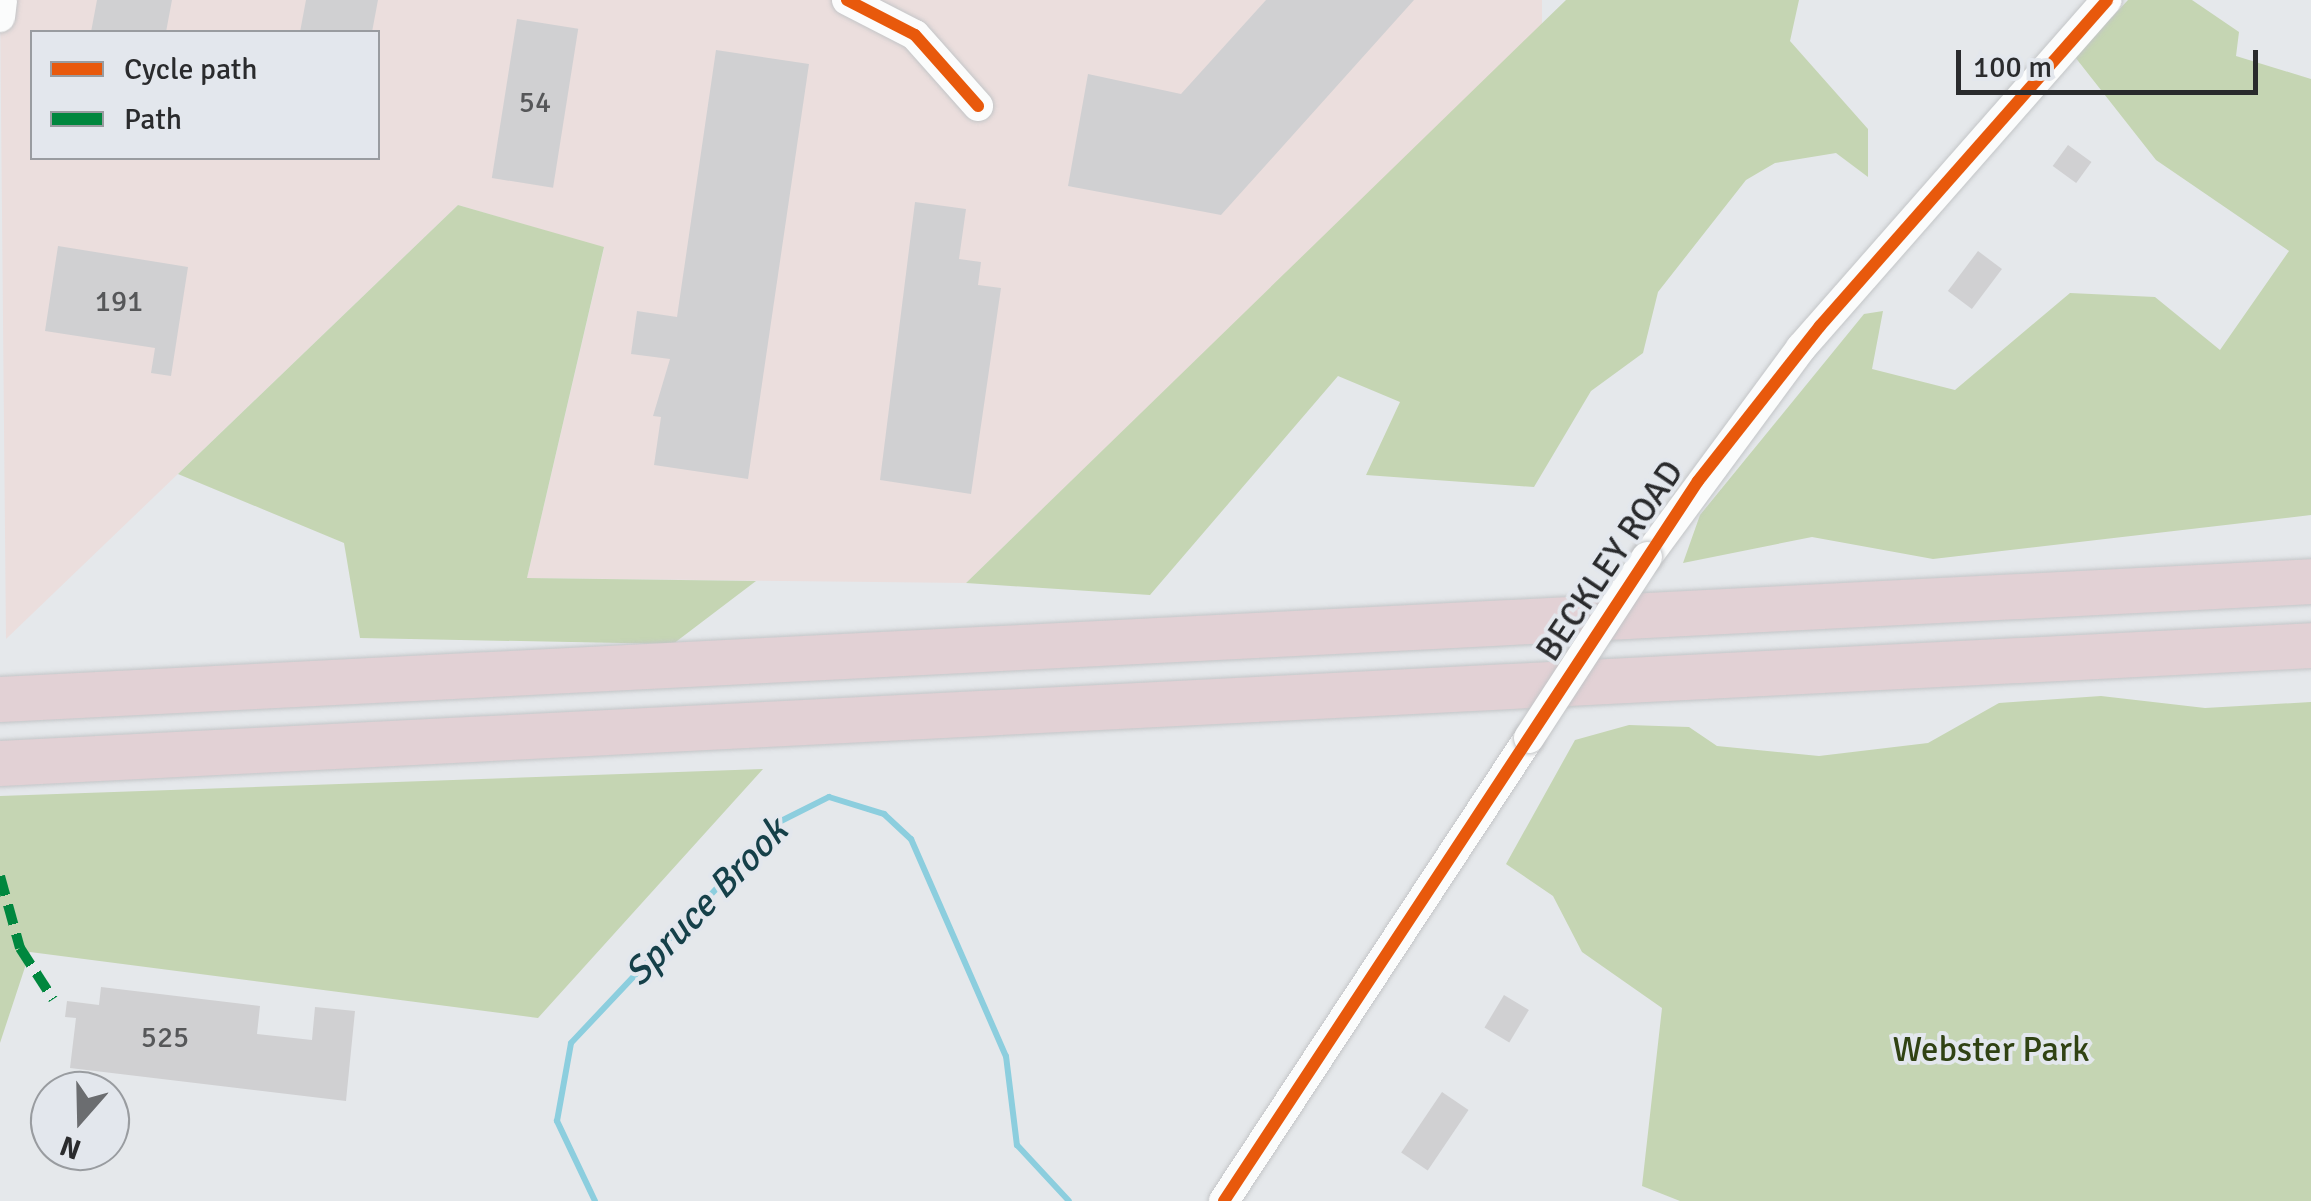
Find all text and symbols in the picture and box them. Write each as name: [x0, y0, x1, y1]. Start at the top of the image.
legend: [30, 30, 380, 160]
scale bar: [1961, 30, 2264, 92]
text: 100 m: [1973, 49, 2052, 86]
text: Cycle path: [124, 51, 258, 88]
house number: 54: [519, 85, 551, 121]
text: Path: [124, 101, 182, 138]
house number: 191: [95, 284, 143, 320]
street label: BECKLEY ROAD: [1527, 453, 1693, 669]
water label: Spruce Brook: [615, 809, 797, 995]
house number: 525: [141, 1020, 189, 1056]
park label: Webster Park: [1893, 1029, 2089, 1071]
north arrow: [30, 1071, 130, 1171]
text: N: [55, 1128, 85, 1167]

